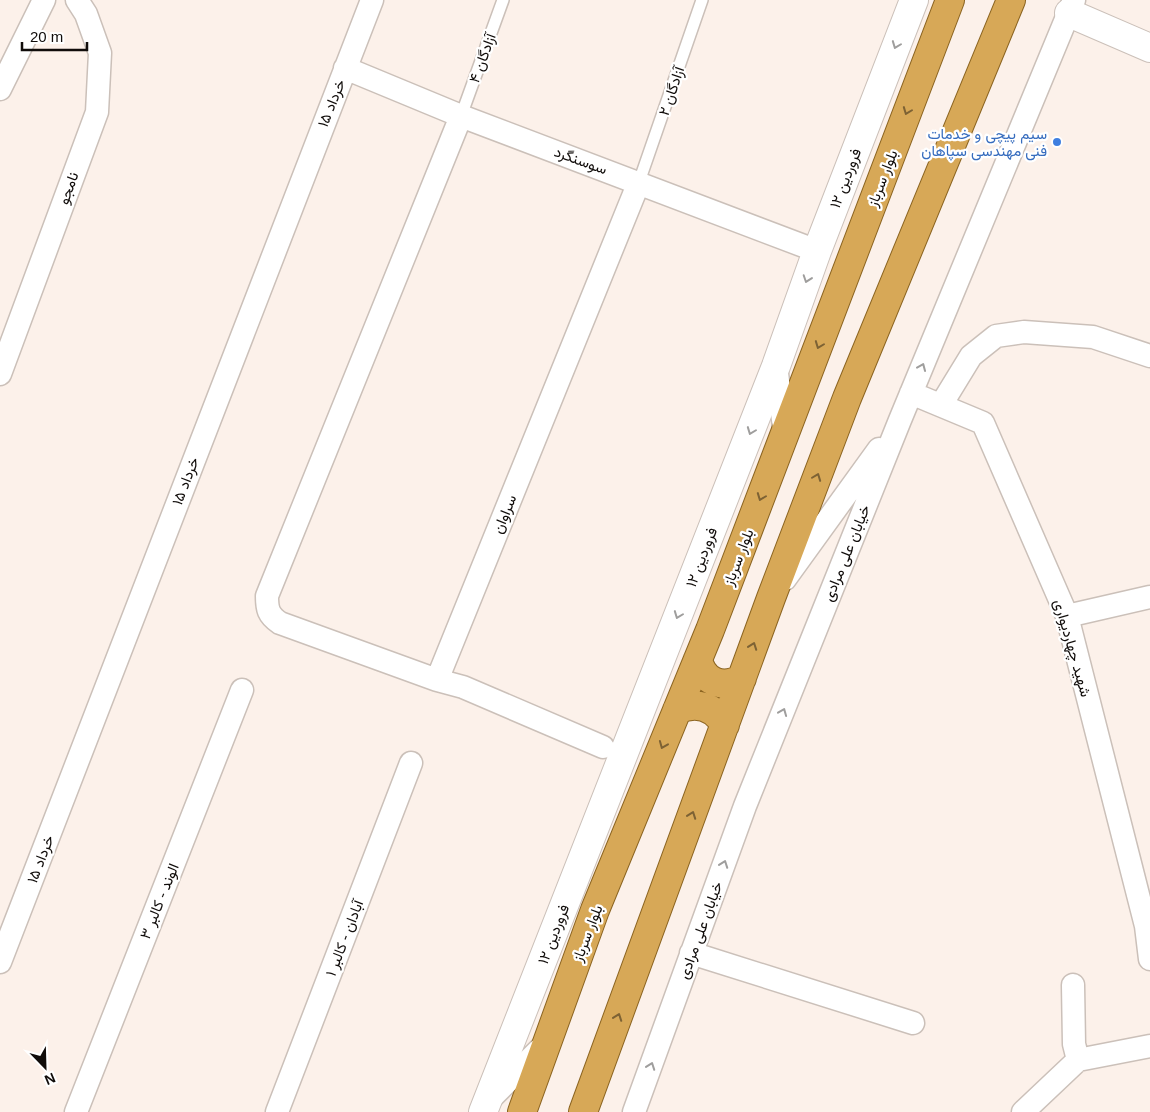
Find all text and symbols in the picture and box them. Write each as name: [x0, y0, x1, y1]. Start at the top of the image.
scale bar: [22, 20, 88, 52]
text: 20 m: [30, 28, 63, 45]
street label: آزادگان ۴: [465, 29, 500, 85]
one-way arrow: [892, 41, 902, 49]
street label: آزادگان ۲: [655, 63, 689, 118]
street label: ۱۵ خرداد: [314, 77, 349, 130]
one-way arrow: [903, 106, 913, 115]
place label: سیم پیچی و خدمات فنی مهندسی سپاهان: [921, 125, 1047, 161]
marker: سیم پیچی و خدمات فنی مهندسی سپاهان: [1051, 136, 1063, 148]
street label: سوسنگرد: [552, 143, 610, 178]
street label: ۱۲ فروردین: [826, 146, 866, 211]
street label: بلوار سرباز: [863, 147, 902, 210]
street label: نامجو: [54, 170, 83, 207]
one-way arrow: [803, 274, 813, 283]
one-way arrow: [815, 340, 825, 349]
one-way arrow: [916, 363, 926, 372]
one-way arrow: [746, 426, 757, 435]
street label: ۱۵ خرداد: [168, 455, 203, 508]
one-way arrow: [811, 474, 821, 482]
street label: سراوان: [489, 492, 520, 536]
one-way arrow: [757, 492, 767, 500]
street label: خیابان علی مرادی: [819, 502, 875, 604]
street label: ۱۲ فروردین: [682, 525, 722, 590]
street label: بلوار سرباز: [719, 526, 758, 589]
street label: شهید چهاردیواری: [1049, 597, 1095, 700]
one-way arrow: [674, 610, 684, 619]
one-way arrow: [747, 642, 757, 651]
one-way arrow: [776, 708, 787, 717]
one-way arrow: [658, 740, 669, 749]
one-way arrow: [686, 811, 696, 820]
street label: ۱۵ خرداد: [23, 833, 58, 886]
one-way arrow: [718, 860, 728, 869]
street label: الوند - کالبر ۳: [136, 861, 183, 942]
street label: خیابان علی مرادی: [674, 879, 727, 982]
street label: آبادان - کالبر ۱: [322, 896, 368, 979]
street label: ۱۲ فروردین: [534, 902, 574, 967]
street label: بلوار سرباز: [568, 902, 607, 965]
one-way arrow: [612, 1013, 622, 1022]
north arrow: [20, 1042, 70, 1092]
one-way arrow: [645, 1062, 655, 1071]
text: N: [42, 1070, 58, 1088]

